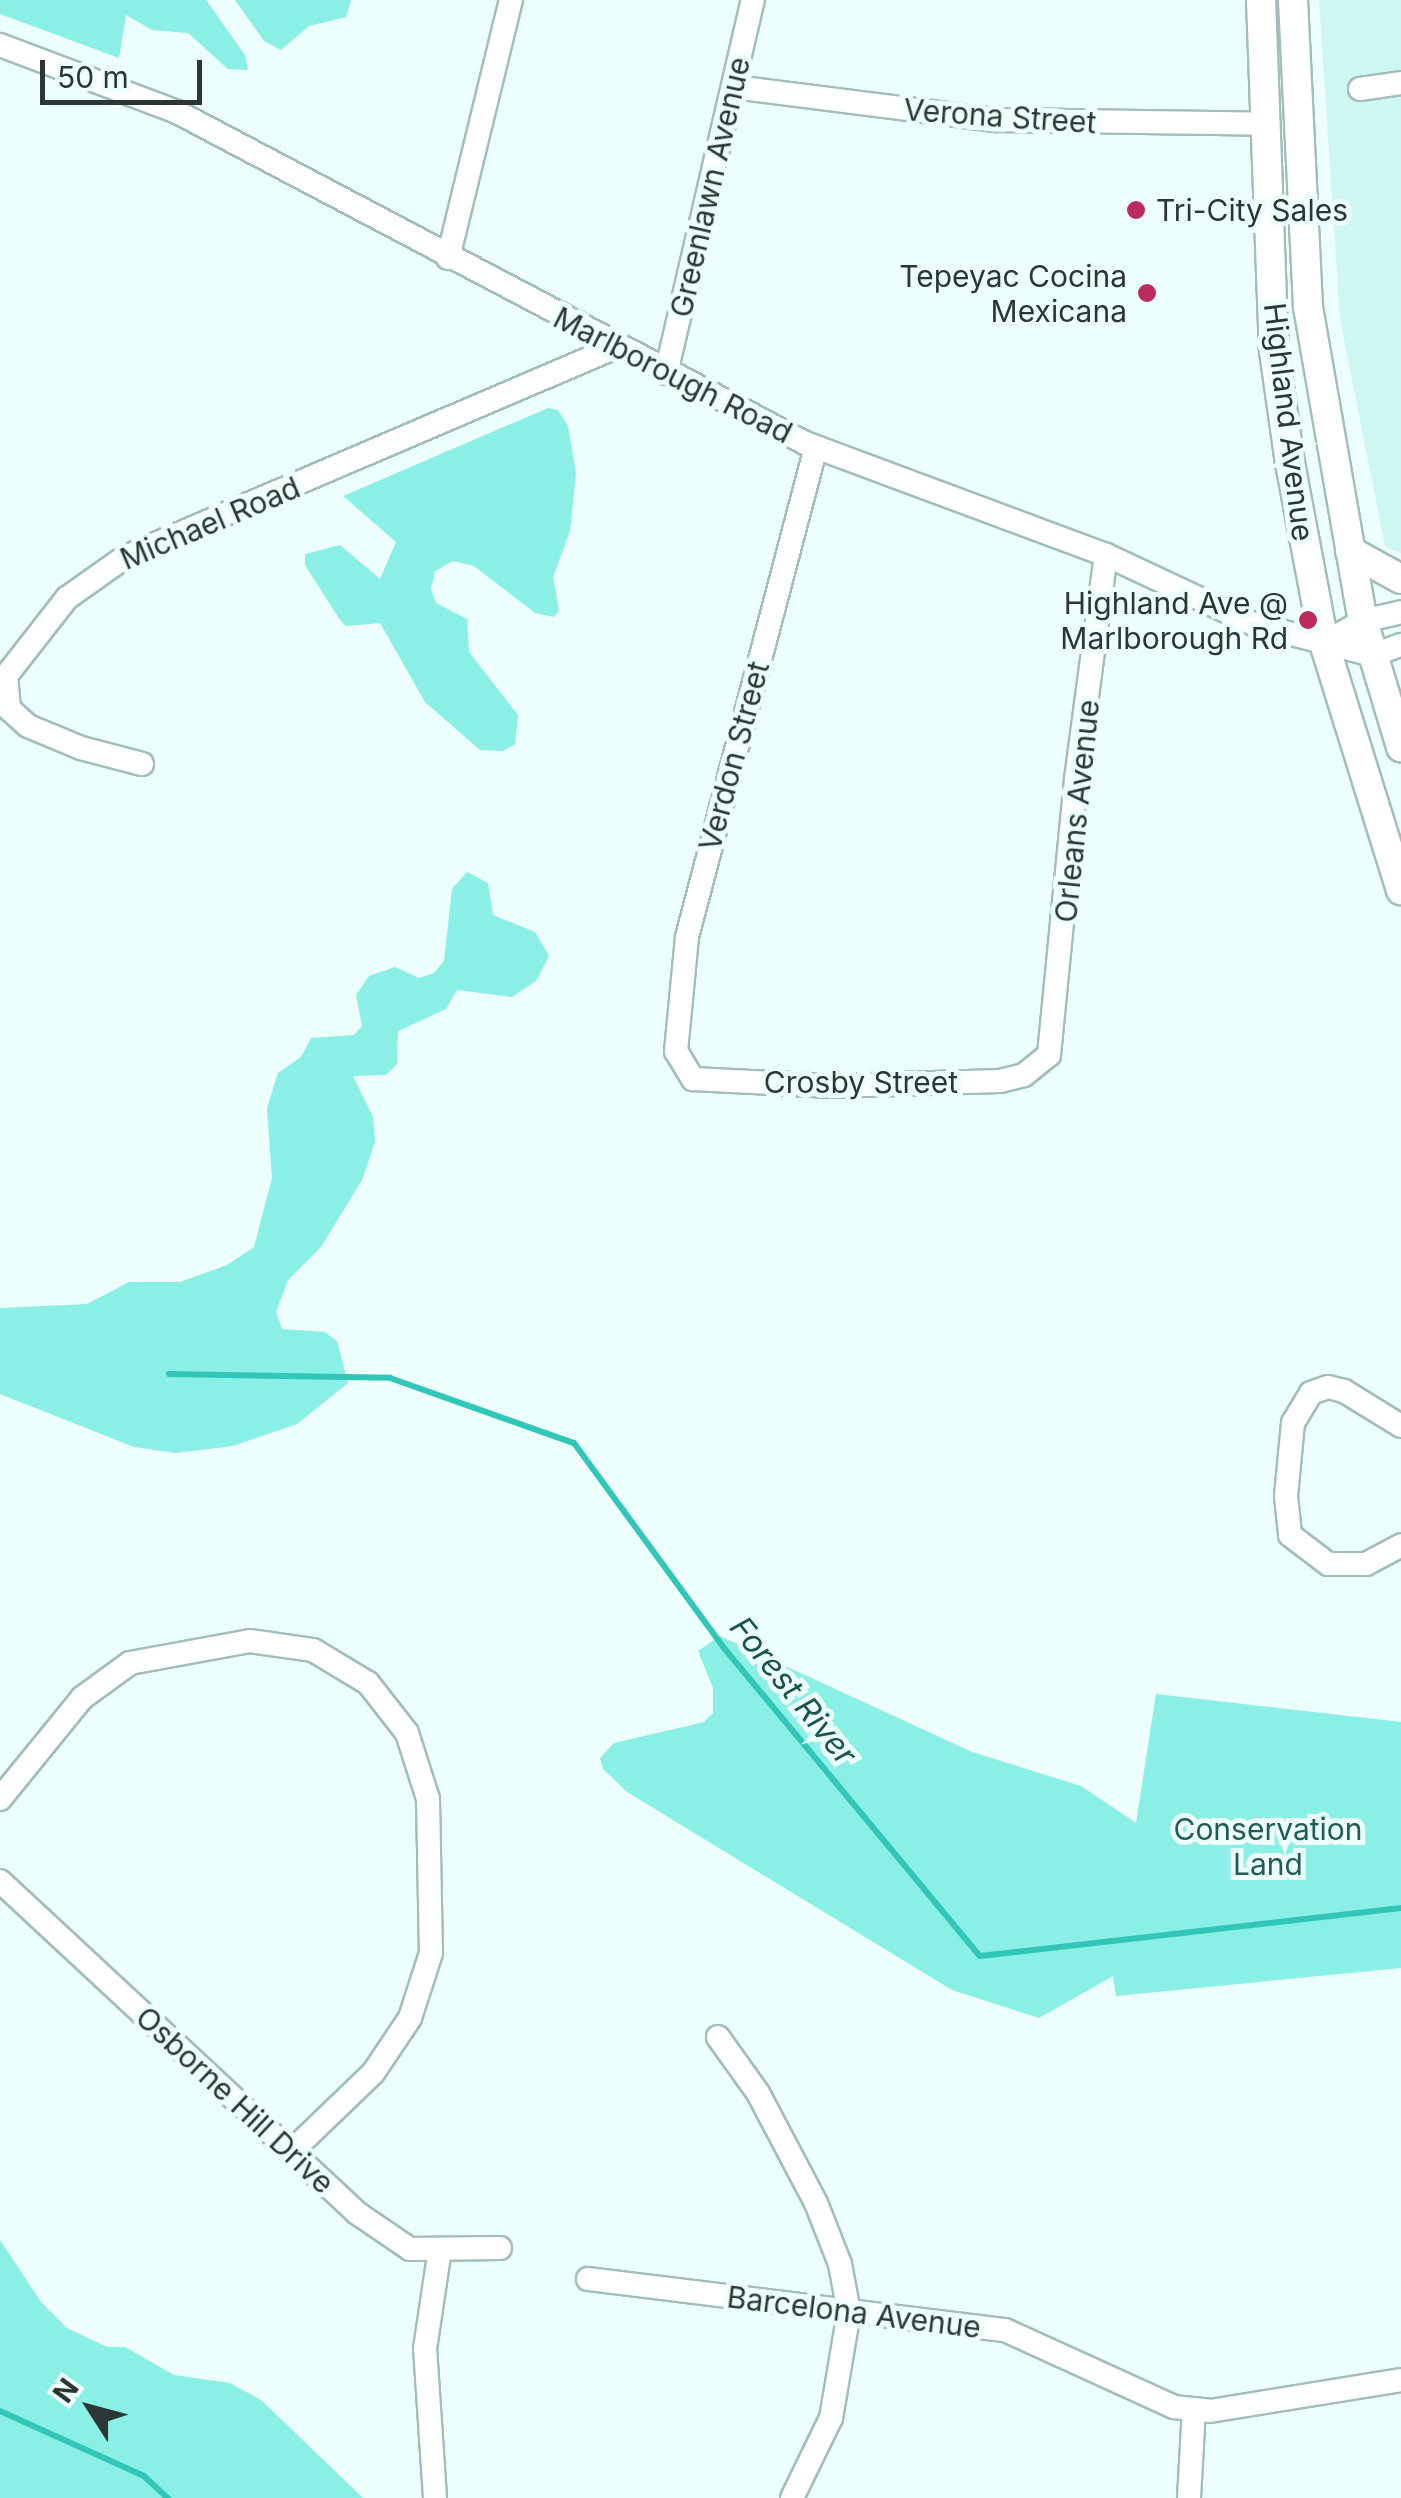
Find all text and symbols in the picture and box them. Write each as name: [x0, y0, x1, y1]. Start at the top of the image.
scale bar: [45, 40, 208, 102]
street label: Greenlawn Avenue: [663, 53, 757, 321]
text: 50 m: [57, 59, 129, 95]
street label: Verona Street: [902, 91, 1098, 141]
place label: Tri-City Sales: [1156, 192, 1348, 228]
marker: Tri-City Sales: [1125, 199, 1147, 221]
place label: Tepeyac Cocina Mexicana: [899, 258, 1127, 328]
marker: Tepeyac Cocina Mexicana: [1136, 282, 1158, 304]
street label: Marlborough Road: [548, 299, 798, 451]
street label: Highland Avenue: [1257, 301, 1321, 543]
street label: Michael Road: [115, 469, 305, 577]
place label: Highland Ave @ Marlborough Rd: [1060, 585, 1288, 656]
marker: Highland Ave @ Marlborough Rd: [1297, 609, 1319, 631]
street label: Verdon Street: [691, 657, 777, 855]
street label: Orleans Avenue: [1047, 698, 1107, 924]
street label: Crosby Street: [764, 1064, 958, 1100]
water label: Forest River: [722, 1609, 864, 1773]
park label: Conservation Land: [1173, 1811, 1363, 1882]
street label: Osborne Hill Drive: [129, 1999, 341, 2201]
street label: Barcelona Avenue: [725, 2279, 983, 2345]
north arrow: [40, 2358, 140, 2458]
text: N: [46, 2372, 86, 2409]

